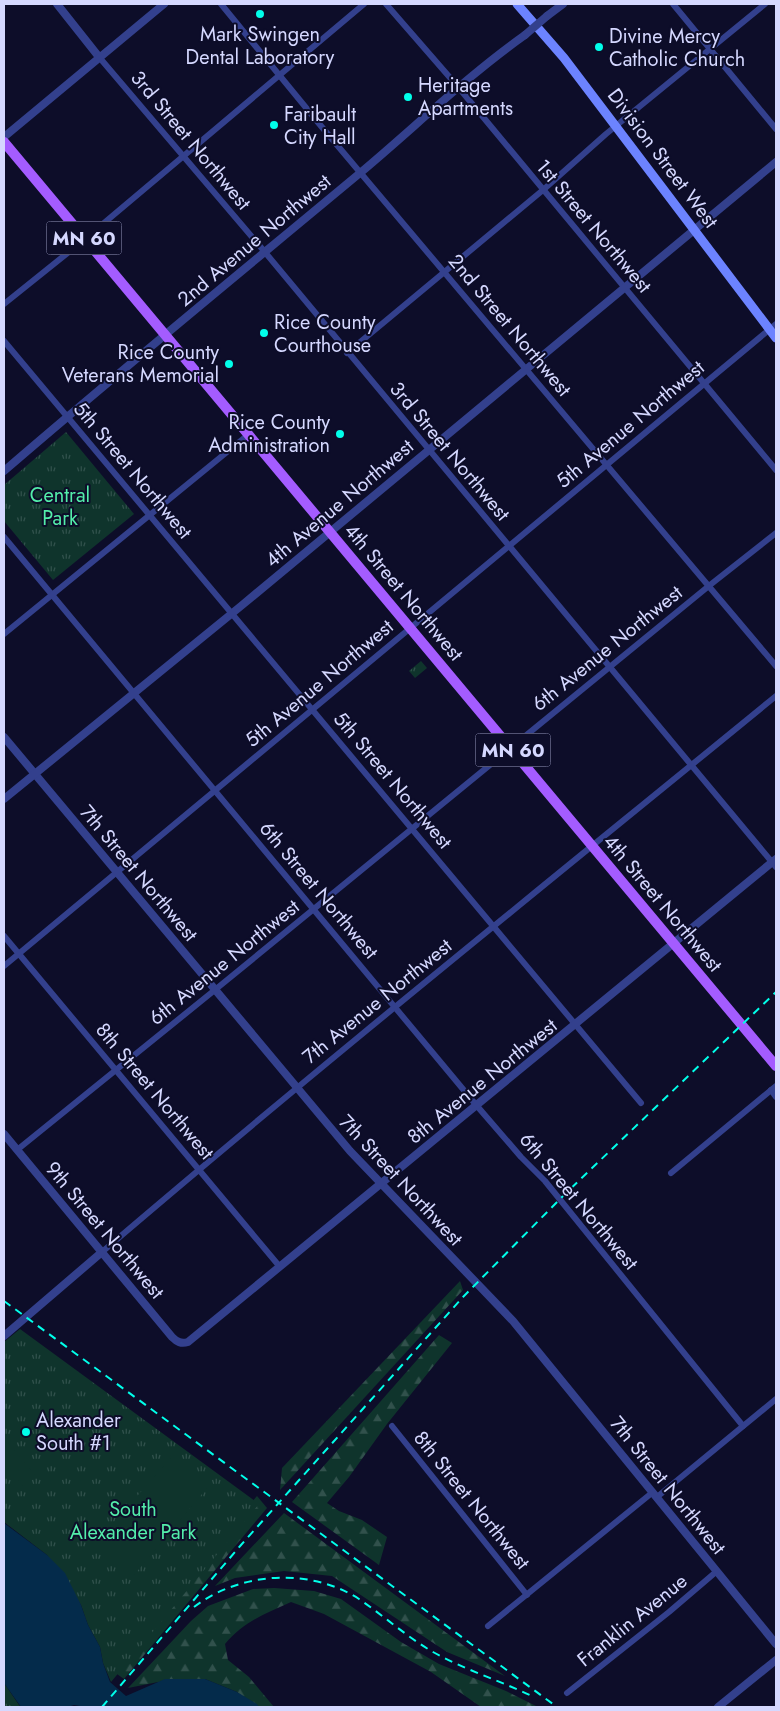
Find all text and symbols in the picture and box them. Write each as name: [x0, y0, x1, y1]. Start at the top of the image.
marker: Mark Swingen Dental Laboratory: [254, 8, 266, 20]
place label: Mark Swingen Dental Laboratory: [186, 20, 335, 72]
place label: Divine Mercy Catholic Church: [609, 22, 745, 74]
marker: Divine Mercy Catholic Church: [593, 41, 605, 53]
street label: 3rd Street Northwest: [124, 64, 258, 216]
place label: Heritage Apartments: [418, 71, 513, 123]
street label: Division Street West: [600, 82, 725, 234]
marker: Heritage Apartments: [402, 91, 414, 103]
place label: Faribault City Hall: [284, 100, 356, 152]
marker: Faribault City Hall: [268, 119, 280, 131]
street label: 1st Street Northwest: [529, 153, 658, 300]
street label: 2nd Avenue Northwest: [171, 167, 338, 313]
road number: MN 60: [46, 222, 122, 254]
street label: 2nd Street Northwest: [441, 248, 578, 403]
place label: Rice County Courthouse: [274, 308, 376, 360]
marker: Rice County Courthouse: [258, 327, 270, 339]
place label: Rice County Veterans Memorial: [62, 338, 219, 390]
street label: 5th Avenue Northwest: [550, 353, 711, 495]
marker: Rice County Veterans Memorial: [223, 358, 235, 370]
street label: 3rd Street Northwest: [383, 375, 517, 527]
street label: 5th Street Northwest: [66, 395, 199, 545]
place label: Rice County Administration: [208, 408, 330, 460]
marker: Rice County Administration: [334, 428, 346, 440]
street label: 4th Avenue Northwest: [259, 432, 420, 574]
park label: Central Park: [30, 481, 90, 533]
street label: 4th Street Northwest: [337, 517, 470, 668]
street label: 6th Avenue Northwest: [526, 578, 689, 718]
street label: 5th Avenue Northwest: [239, 612, 400, 754]
street label: 5th Street Northwest: [326, 705, 459, 855]
road number: MN 60: [476, 734, 550, 766]
street label: 7th Street Northwest: [73, 799, 205, 948]
street label: 6th Street Northwest: [252, 815, 385, 965]
street label: 4th Street Northwest: [596, 828, 729, 979]
street label: 6th Avenue Northwest: [143, 892, 306, 1032]
street label: 7th Avenue Northwest: [296, 932, 458, 1071]
street label: 8th Avenue Northwest: [401, 1012, 564, 1151]
street label: 8th Street Northwest: [89, 1017, 221, 1166]
street label: 7th Street Northwest: [332, 1108, 469, 1253]
street label: 6th Street Northwest: [512, 1126, 645, 1276]
street label: 9th Street Northwest: [38, 1155, 171, 1305]
place label: Alexander South #1: [36, 1406, 121, 1458]
street label: 7th Street Northwest: [603, 1410, 733, 1561]
street label: 8th Street Northwest: [407, 1425, 537, 1576]
marker: Alexander South #1: [20, 1426, 32, 1438]
park label: South Alexander Park: [70, 1495, 196, 1547]
street label: Franklin Avenue: [571, 1567, 694, 1674]

